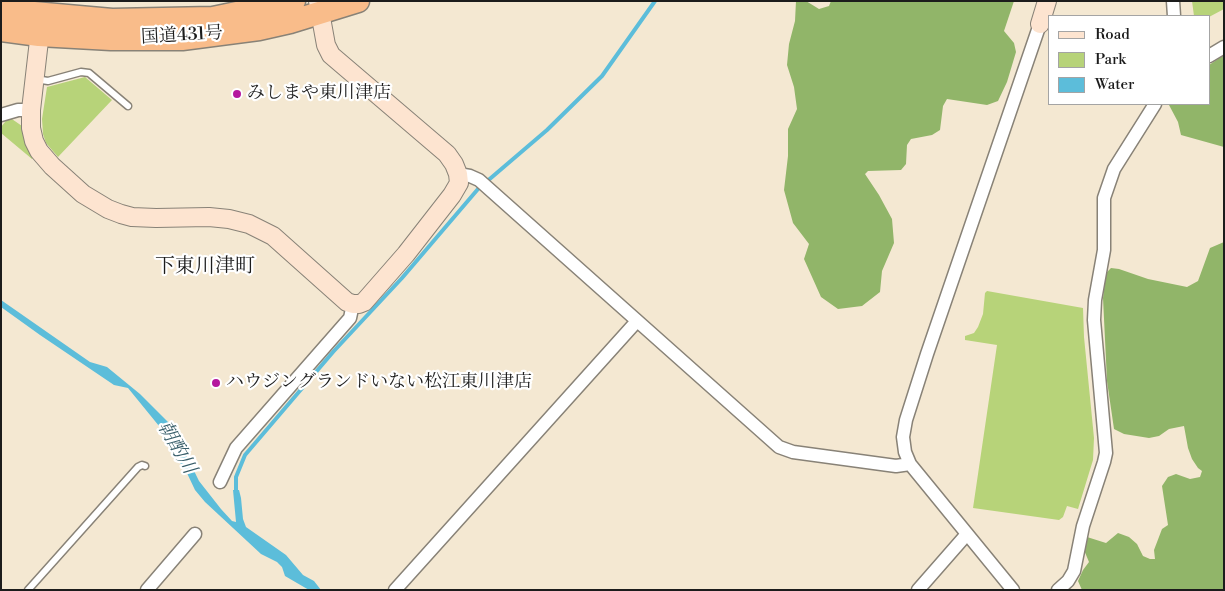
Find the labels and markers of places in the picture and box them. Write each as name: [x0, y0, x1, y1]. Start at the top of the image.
place label: みしまや東川津店: [247, 83, 391, 105]
marker: みしまや東川津店: [231, 88, 243, 100]
place label: ハウジングランドいない松江東川津店: [226, 372, 532, 394]
marker: ハウジングランドいない松江東川津店: [210, 377, 222, 389]

